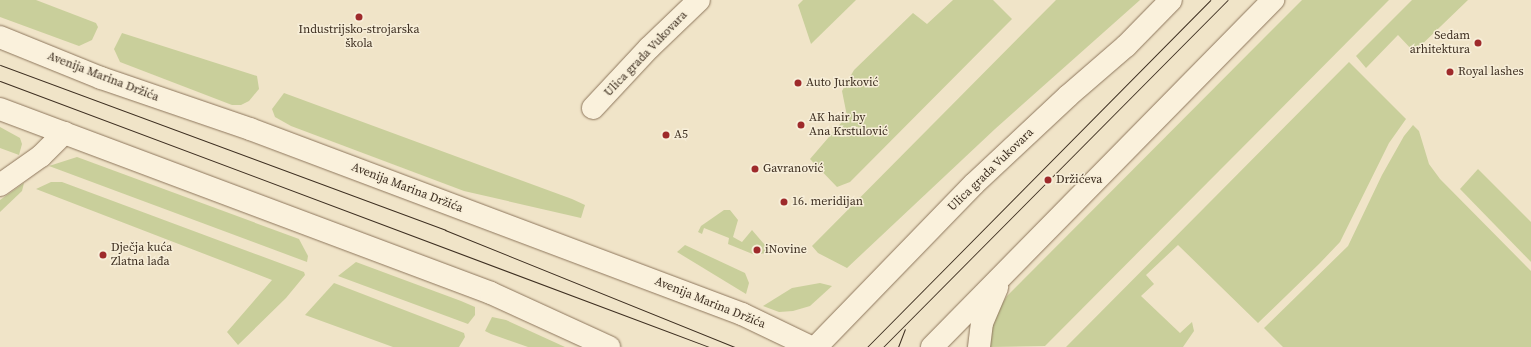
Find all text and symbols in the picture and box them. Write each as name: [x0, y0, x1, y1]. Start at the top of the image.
street label: Ulica grada Vukovara: [601, 8, 691, 100]
marker: Industrijsko-strojarska škola: [354, 12, 364, 22]
place label: Industrijsko-strojarska škola: [298, 23, 420, 51]
place label: Sedam arhitektura: [1410, 29, 1470, 57]
marker: Sedam arhitektura: [1473, 38, 1483, 48]
street label: Avenija Marina Držića: [45, 49, 161, 105]
place label: Royal lashes: [1458, 65, 1524, 79]
marker: Royal lashes: [1445, 67, 1455, 77]
place label: Auto Jurković: [806, 76, 878, 90]
marker: Auto Jurković: [793, 78, 803, 88]
place label: AK hair by Ana Krstulović: [809, 111, 888, 139]
marker: AK hair by Ana Krstulović: [796, 120, 806, 130]
street label: Ulica grada Vukovara: [945, 125, 1037, 215]
place label: A5: [674, 128, 688, 142]
marker: A5: [661, 130, 671, 140]
street label: Avenija Marina Držića: [349, 160, 465, 216]
place label: Gavranović: [763, 162, 823, 176]
marker: Gavranović: [750, 164, 760, 174]
place label: Držićeva: [1056, 173, 1102, 187]
marker: Držićeva: [1043, 175, 1053, 185]
place label: 16. meridijan: [792, 195, 863, 209]
marker: 16. meridijan: [779, 197, 789, 207]
place label: Dječja kuća Zlatna lađa: [111, 241, 172, 269]
place label: iNovine: [765, 243, 807, 257]
marker: iNovine: [752, 245, 762, 255]
marker: Dječja kuća Zlatna lađa: [98, 250, 108, 260]
street label: Avenija Marina Držića: [652, 274, 768, 332]

